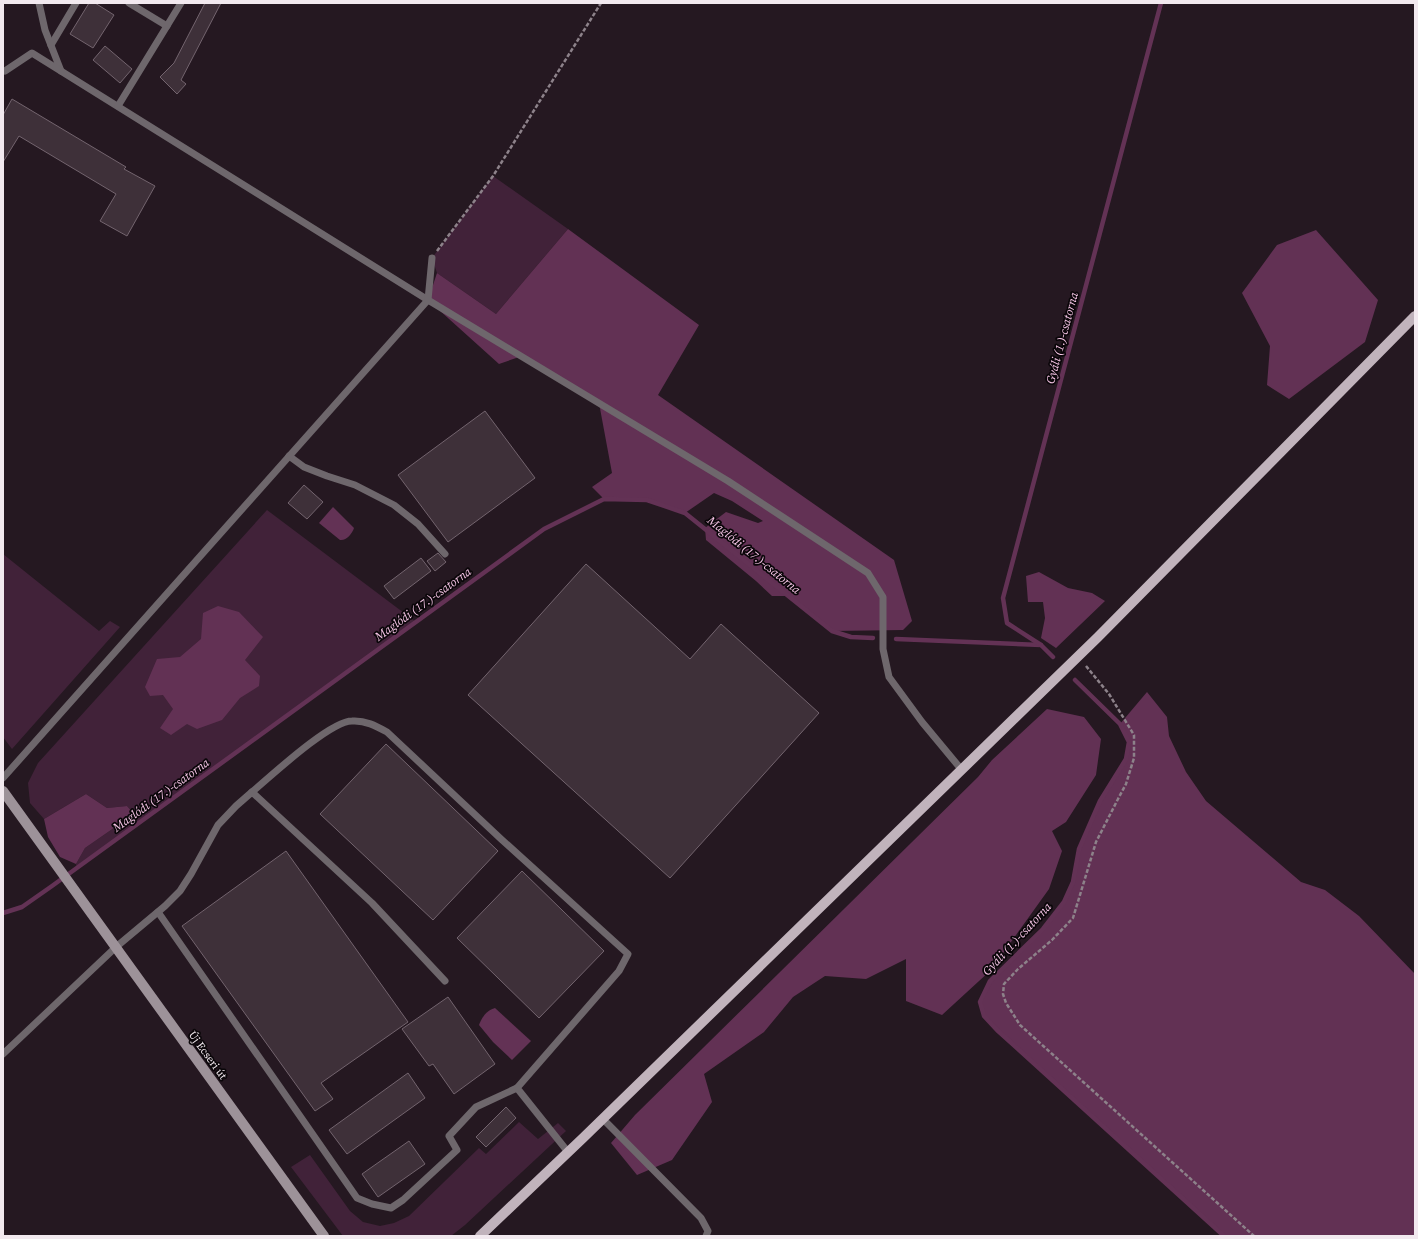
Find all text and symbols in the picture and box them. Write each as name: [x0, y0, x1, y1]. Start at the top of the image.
water label: Gyáli (1.)-csatorna: [1042, 290, 1082, 386]
water label: Maglódi (17.)-csatorna: [703, 512, 805, 598]
water label: Maglódi (17.)-csatorna: [371, 563, 475, 645]
water label: Maglódi (17.)-csatorna: [109, 754, 213, 836]
water label: Gyáli (1.)-csatorna: [979, 899, 1056, 979]
street label: Új Ecseri út: [185, 1028, 230, 1083]

